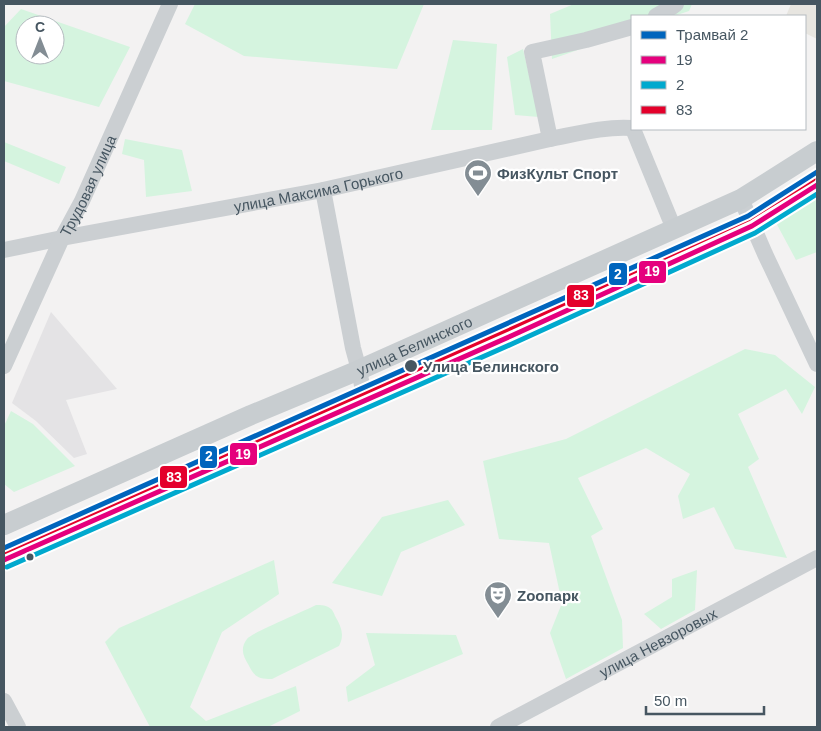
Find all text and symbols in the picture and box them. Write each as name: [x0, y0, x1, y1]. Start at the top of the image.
north arrow: [15, 15, 65, 65]
legend: [631, 15, 806, 130]
text: С: [35, 19, 45, 35]
text: Трамвай 2: [676, 26, 748, 43]
text: 19: [676, 51, 693, 68]
text: 2: [676, 76, 684, 93]
text: 83: [676, 101, 693, 118]
street label: Трудовая улица: [56, 132, 119, 239]
sports icon: ФизКульт Спорт: [463, 158, 493, 197]
street label: улица Максима Горького: [232, 164, 404, 215]
place label: ФизКульт Спорт: [497, 165, 618, 182]
line badge: 19: [638, 260, 667, 284]
line badge: 2: [608, 262, 628, 286]
text: 19: [644, 263, 660, 279]
text: 2: [614, 266, 622, 282]
line badge: 83: [566, 284, 595, 308]
text: 83: [573, 287, 589, 303]
street label: улица Белинского: [354, 312, 475, 378]
marker: Улица Белинского: [403, 358, 419, 374]
place label: Улица Белинского: [423, 358, 559, 375]
line badge: 19: [229, 442, 258, 466]
line badge: 2: [199, 445, 218, 469]
text: 19: [235, 446, 251, 462]
text: 2: [205, 448, 213, 464]
line badge: 83: [159, 465, 188, 489]
text: 83: [166, 469, 182, 485]
unlabelled marker: [25, 552, 35, 562]
theatre icon: Zooпарк: [483, 580, 513, 619]
place label: Zooпарк: [517, 587, 579, 604]
street label: улица Невзоровых: [596, 604, 720, 680]
scale bar: [646, 684, 764, 716]
text: 50 m: [654, 692, 687, 709]

